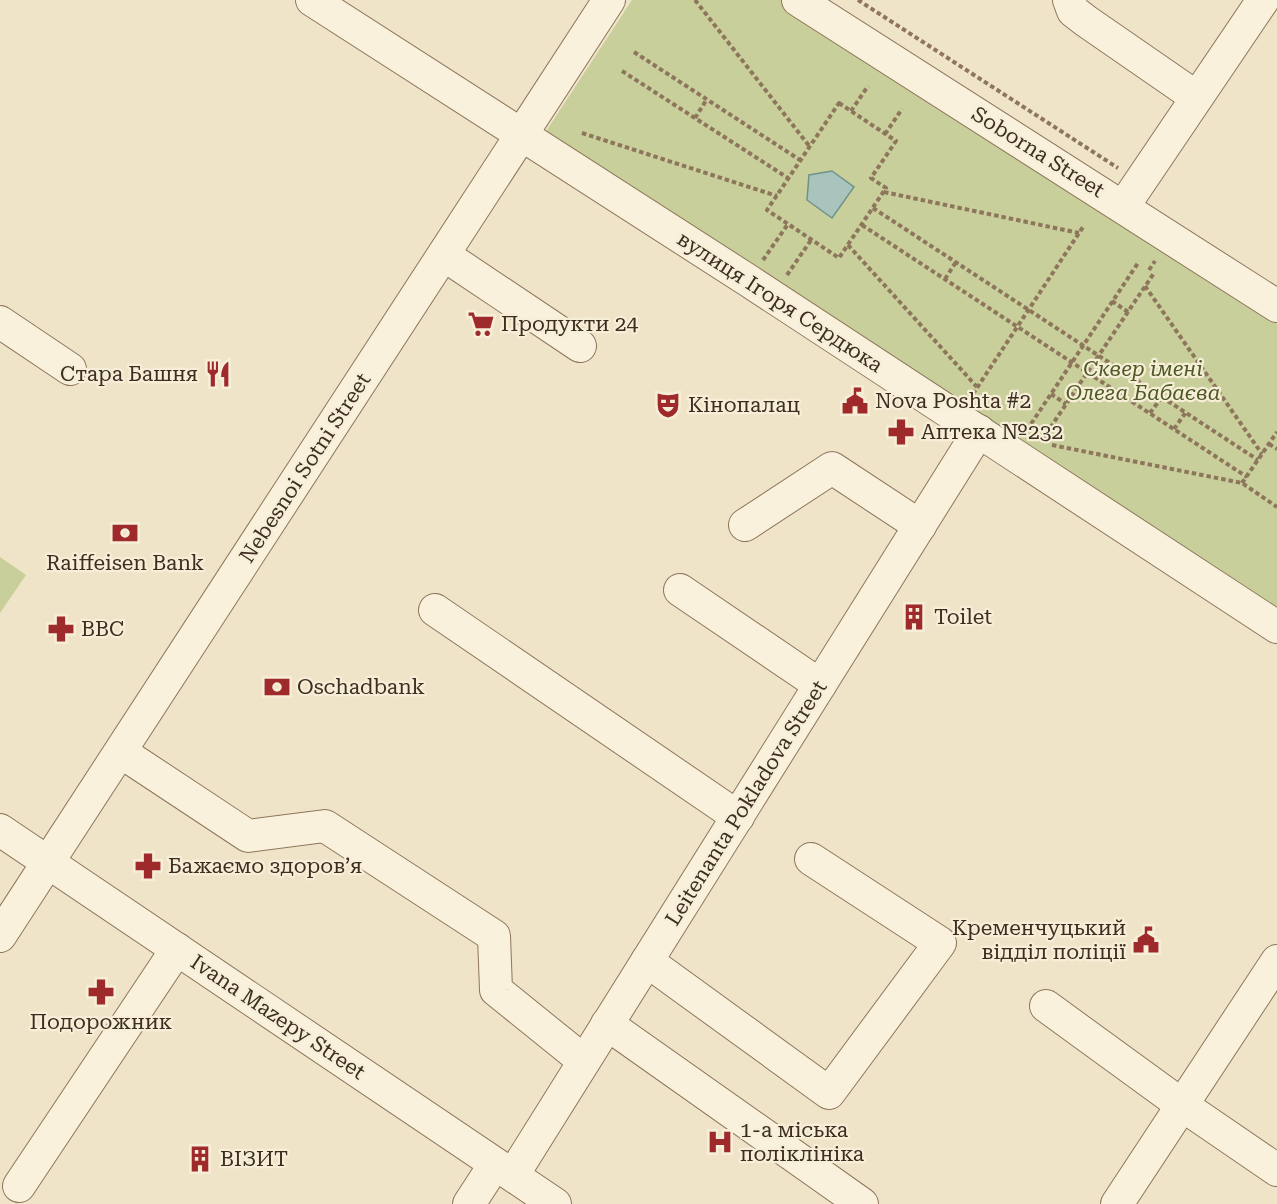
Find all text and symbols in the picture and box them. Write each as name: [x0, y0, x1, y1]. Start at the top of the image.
street label: Soborna Street: [967, 102, 1109, 202]
street label: вулиця Ігоря Сердюка: [673, 227, 888, 378]
supermarket icon: Продукти 24: [466, 309, 496, 339]
place label: Продукти 24: [501, 312, 638, 336]
park label: Сквер імені Олега Бабаєва: [1066, 357, 1220, 405]
restaurant icon: Стара Башня: [203, 359, 233, 389]
place label: Стара Башня: [60, 362, 198, 386]
street label: Nebesnoi Sotni Street: [235, 369, 375, 567]
public building icon: Nova Poshta #2: [840, 386, 870, 416]
place label: Nova Poshta #2: [875, 389, 1031, 413]
theatre icon: Кінопалац: [653, 390, 683, 420]
place label: Кінопалац: [688, 393, 800, 417]
pharmacy icon: Аптека №232: [886, 417, 916, 447]
place label: Аптека №232: [921, 420, 1063, 444]
bank icon: Raiffeisen Bank: [110, 518, 140, 548]
place label: Raiffeisen Bank: [46, 551, 204, 575]
building icon: Toilet: [899, 602, 929, 632]
place label: Toilet: [934, 605, 992, 629]
pharmacy icon: ВВС: [46, 614, 76, 644]
place label: ВВС: [81, 617, 124, 641]
bank icon: Oschadbank: [262, 672, 292, 702]
place label: Oschadbank: [297, 675, 425, 699]
street label: Leitenanta Pokladova Street: [660, 676, 832, 930]
pharmacy icon: Бажаємо здоровʼя: [133, 851, 163, 881]
place label: Бажаємо здоровʼя: [168, 854, 362, 878]
place label: Кременчуцький відділ поліції: [952, 916, 1126, 964]
public building icon: Кременчуцький відділ поліції: [1131, 925, 1161, 955]
street label: Ivana Mazepy Street: [186, 950, 370, 1084]
pharmacy icon: Подорожник: [86, 977, 116, 1007]
place label: Подорожник: [30, 1010, 172, 1034]
place label: 1-а міська поліклініка: [740, 1118, 865, 1166]
hospital icon: 1-а міська поліклініка: [705, 1127, 735, 1157]
building icon: ВІЗИТ: [185, 1144, 215, 1174]
place label: ВІЗИТ: [220, 1147, 288, 1171]

